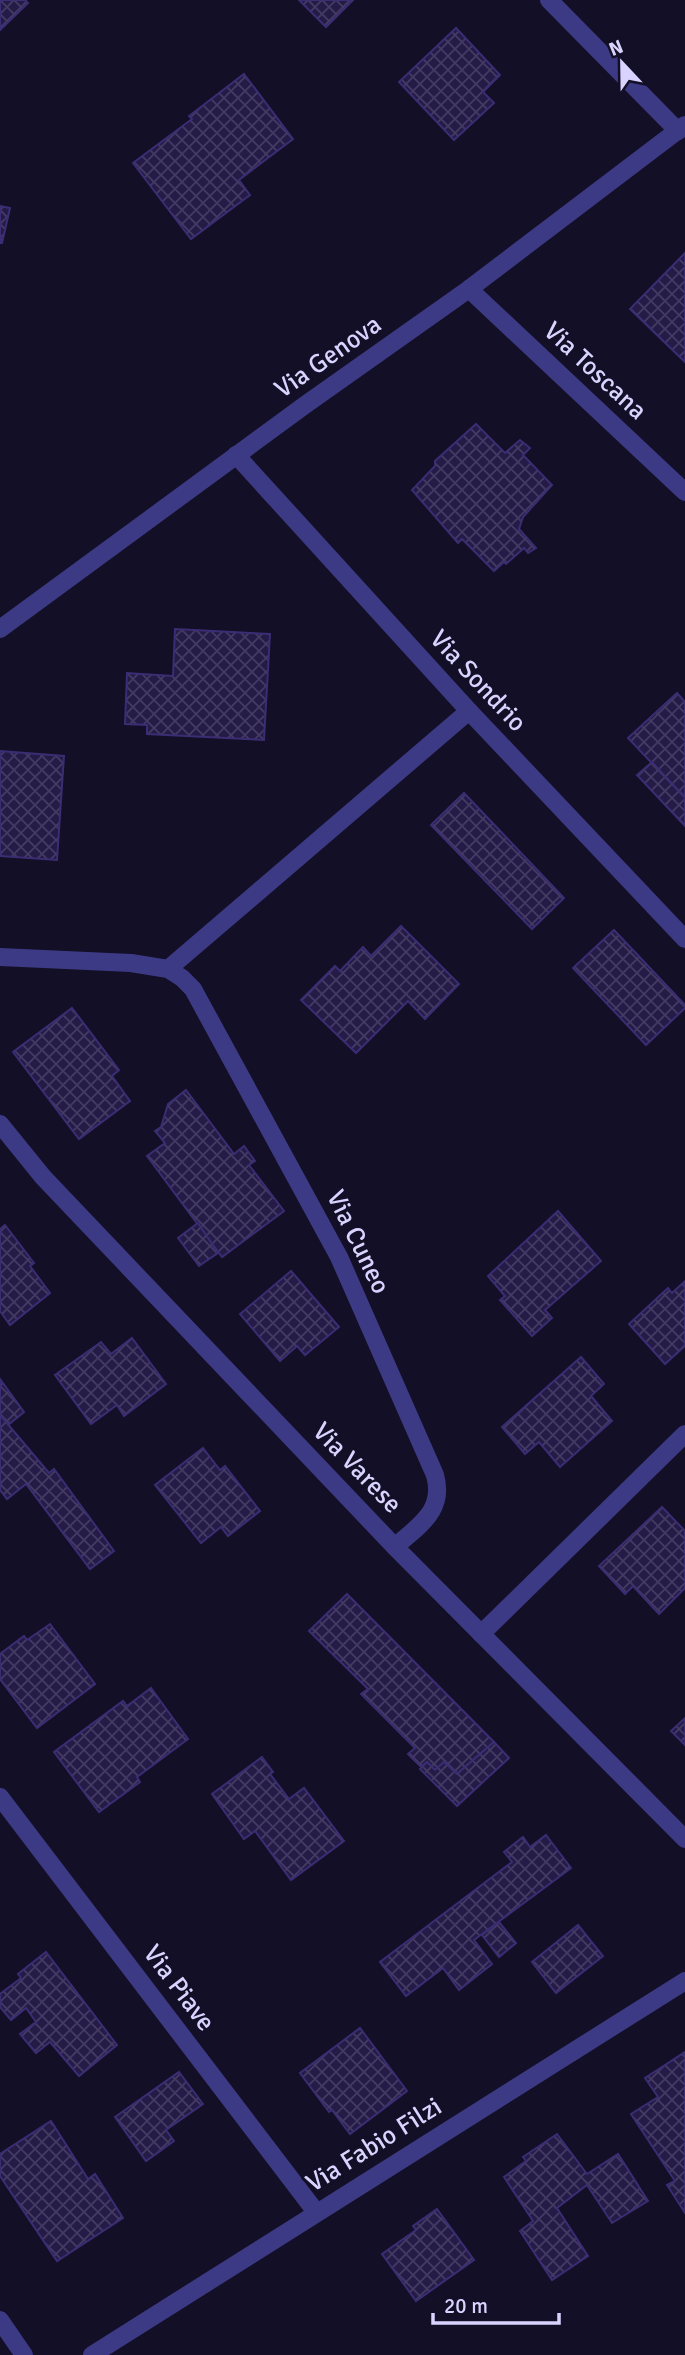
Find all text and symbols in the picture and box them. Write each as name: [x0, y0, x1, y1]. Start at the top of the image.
north arrow: [587, 28, 657, 98]
text: N: [605, 35, 627, 62]
street label: Via Genova: [268, 309, 388, 405]
street label: Via Toscana: [537, 315, 653, 427]
street label: Via Sondrio: [423, 623, 533, 739]
street label: Via Cuneo: [319, 1185, 397, 1299]
street label: Via Varese: [306, 1416, 408, 1520]
street label: Via Piave: [136, 1938, 222, 2038]
street label: Via Fabio Filzi: [300, 2091, 448, 2199]
scale bar: [433, 2282, 559, 2326]
text: 20 m: [444, 2293, 488, 2319]

